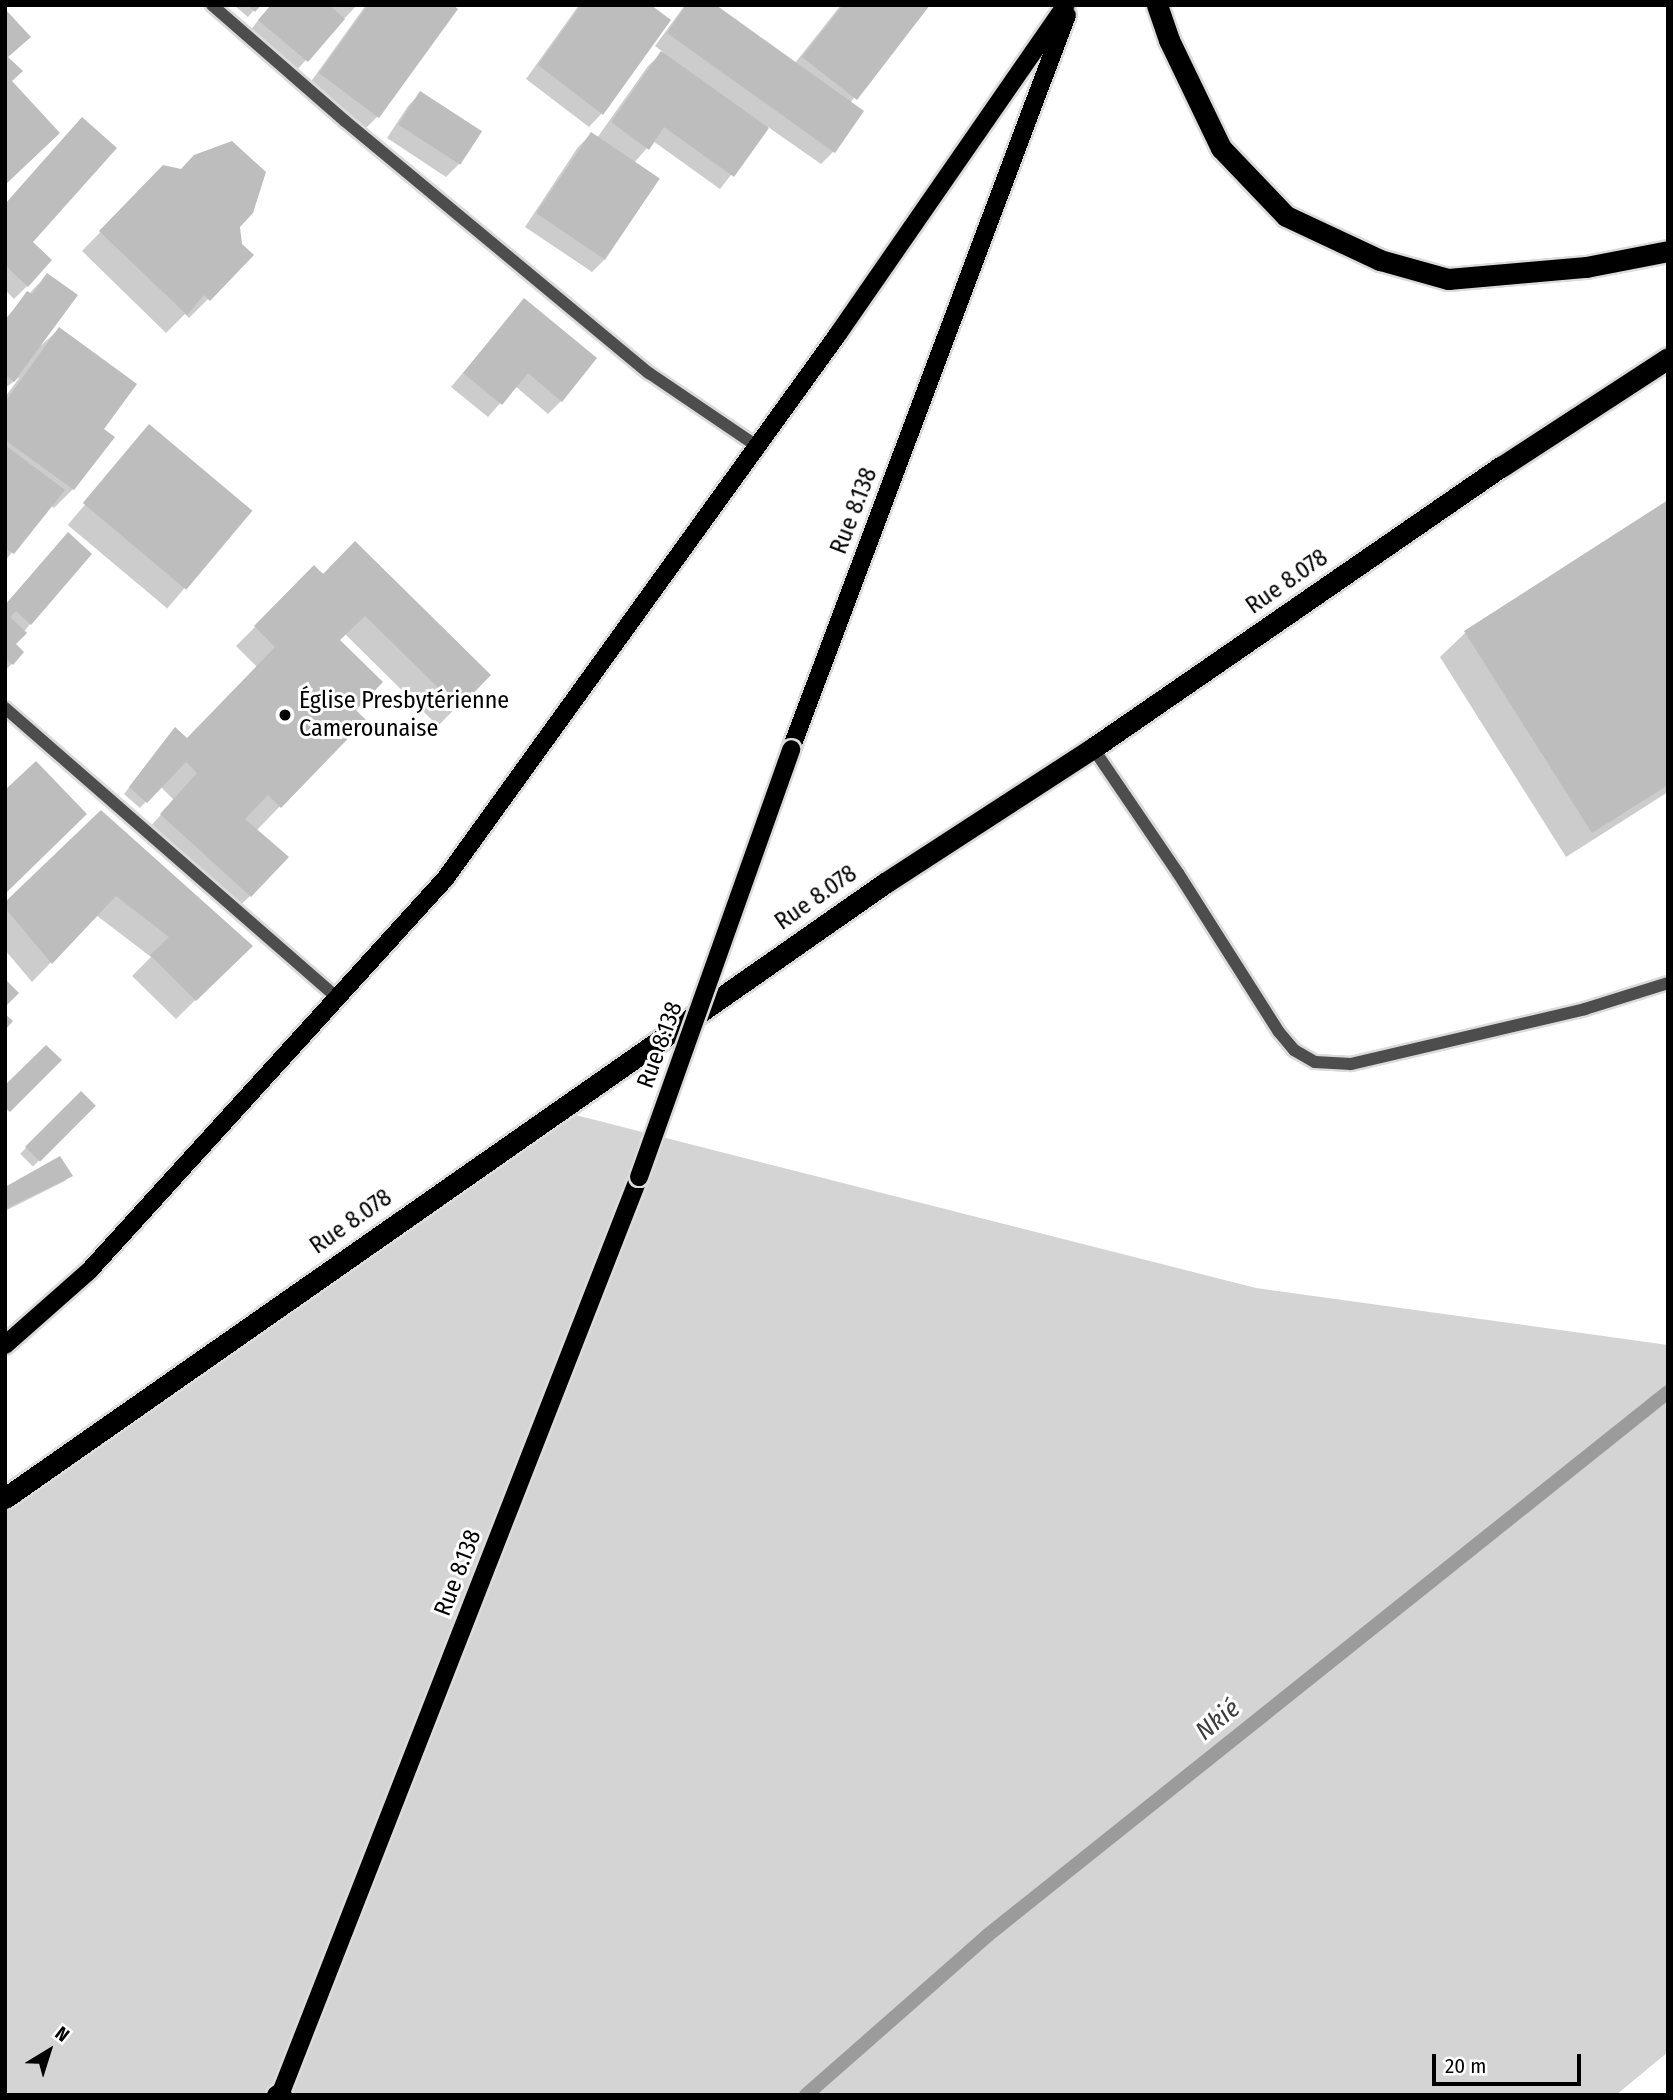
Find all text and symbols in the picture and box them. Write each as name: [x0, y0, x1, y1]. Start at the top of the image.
street label: Rue 8.138: [824, 464, 884, 558]
street label: Rue 8.078: [1241, 543, 1333, 621]
place label: Église Presbytérienne Camerounaise: [299, 687, 509, 743]
marker: Église Presbytérienne Camerounaise: [277, 707, 293, 723]
street label: Rue 8.078: [770, 859, 862, 937]
street label: Rue 8.138: [631, 998, 689, 1092]
street label: Rue 8.078: [305, 1183, 397, 1261]
street label: Rue 8.138: [428, 1526, 488, 1620]
water label: Nkié: [1190, 1693, 1246, 1747]
north arrow: [14, 2016, 84, 2086]
text: N: [51, 2021, 74, 2047]
scale bar: [1435, 2040, 1584, 2084]
text: 20 m: [1445, 2053, 1486, 2079]

